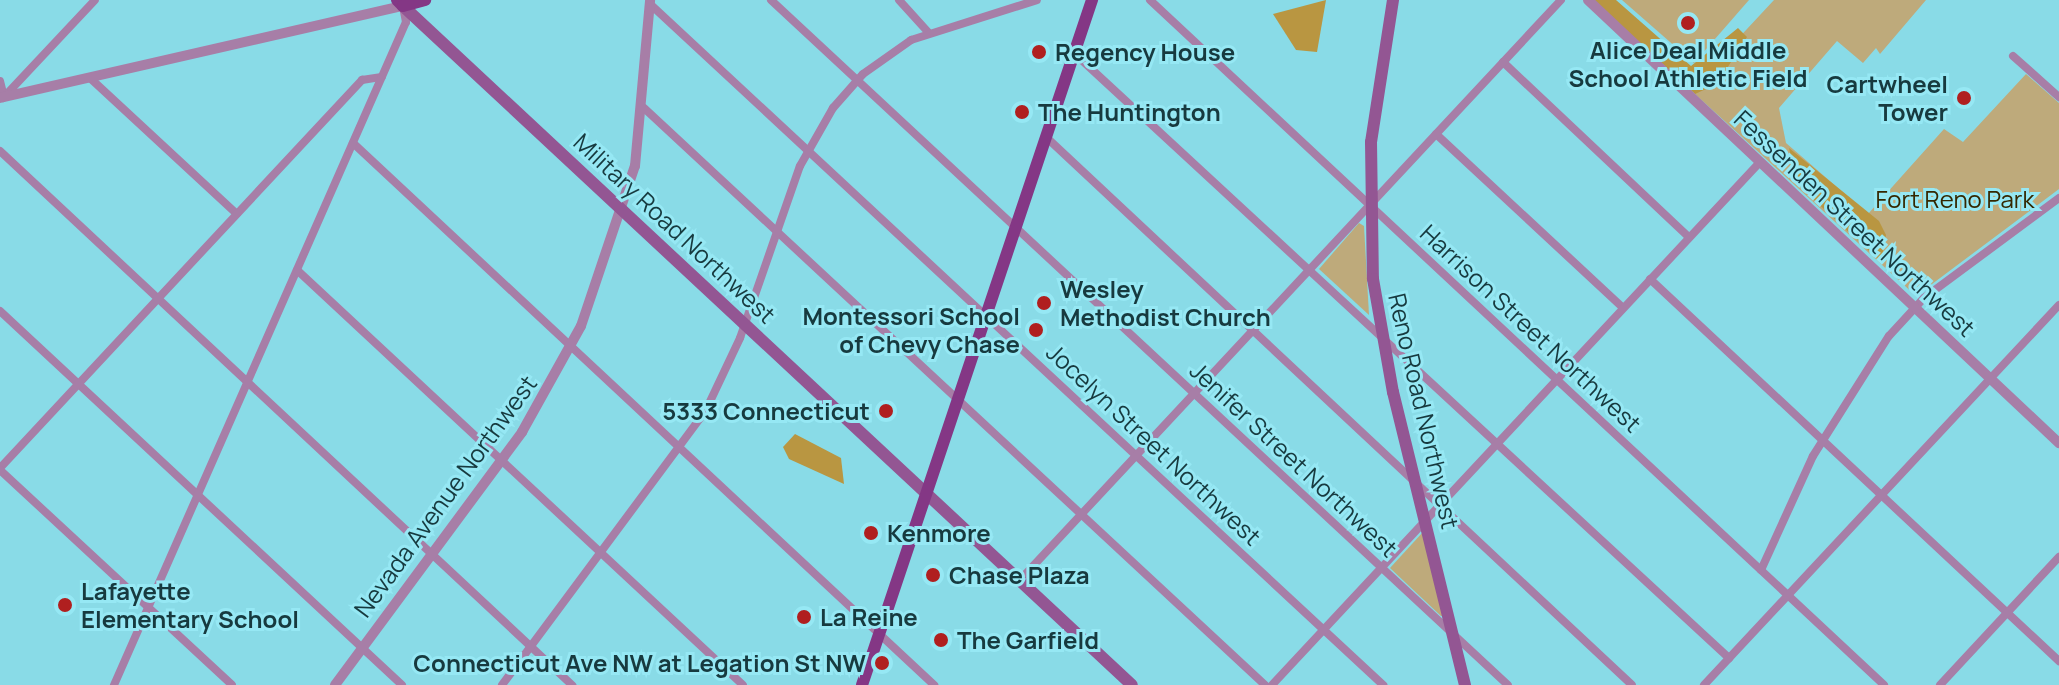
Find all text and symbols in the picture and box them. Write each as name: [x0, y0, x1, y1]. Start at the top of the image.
marker: Alice Deal Middle School Athletic Field: [1679, 14, 1697, 32]
place label: Alice Deal Middle School Athletic Field: [1568, 36, 1808, 92]
place label: Regency House: [1055, 38, 1235, 66]
marker: Regency House: [1030, 43, 1048, 61]
place label: Cartwheel Tower: [1827, 70, 1948, 126]
marker: Cartwheel Tower: [1955, 89, 1973, 107]
place label: The Huntington: [1038, 98, 1221, 126]
marker: The Huntington: [1013, 103, 1031, 121]
street label: Fessenden Street Northwest: [1729, 104, 1981, 342]
street label: Military Road Northwest: [568, 127, 782, 329]
park label: Fort Reno Park: [1876, 185, 2034, 213]
street label: Harrison Street Northwest: [1415, 218, 1647, 438]
place label: Wesley Methodist Church: [1060, 275, 1271, 331]
street label: Reno Road Northwest: [1383, 290, 1465, 532]
marker: Wesley Methodist Church: [1035, 294, 1053, 312]
place label: Montessori School of Chevy Chase: [803, 302, 1020, 358]
marker: Montessori School of Chevy Chase: [1027, 321, 1045, 339]
street label: Jocelyn Street Northwest: [1041, 337, 1267, 551]
street label: Jenifer Street Northwest: [1184, 355, 1404, 563]
street label: Nevada Avenue Northwest: [348, 370, 542, 622]
place label: 5333 Connecticut: [662, 397, 870, 425]
marker: 5333 Connecticut: [877, 402, 895, 420]
place label: Kenmore: [887, 519, 991, 547]
marker: Kenmore: [862, 524, 880, 542]
place label: Chase Plaza: [949, 561, 1090, 589]
marker: Chase Plaza: [924, 566, 942, 584]
place label: Lafayette Elementary School: [81, 577, 299, 633]
marker: Lafayette Elementary School: [56, 596, 74, 614]
place label: La Reine: [820, 603, 918, 631]
marker: La Reine: [795, 608, 813, 626]
place label: The Garfield: [957, 626, 1099, 654]
marker: The Garfield: [932, 631, 950, 649]
place label: Connecticut Ave NW at Legation St NW: [413, 649, 866, 677]
marker: Connecticut Ave NW at Legation St NW: [873, 654, 891, 672]

